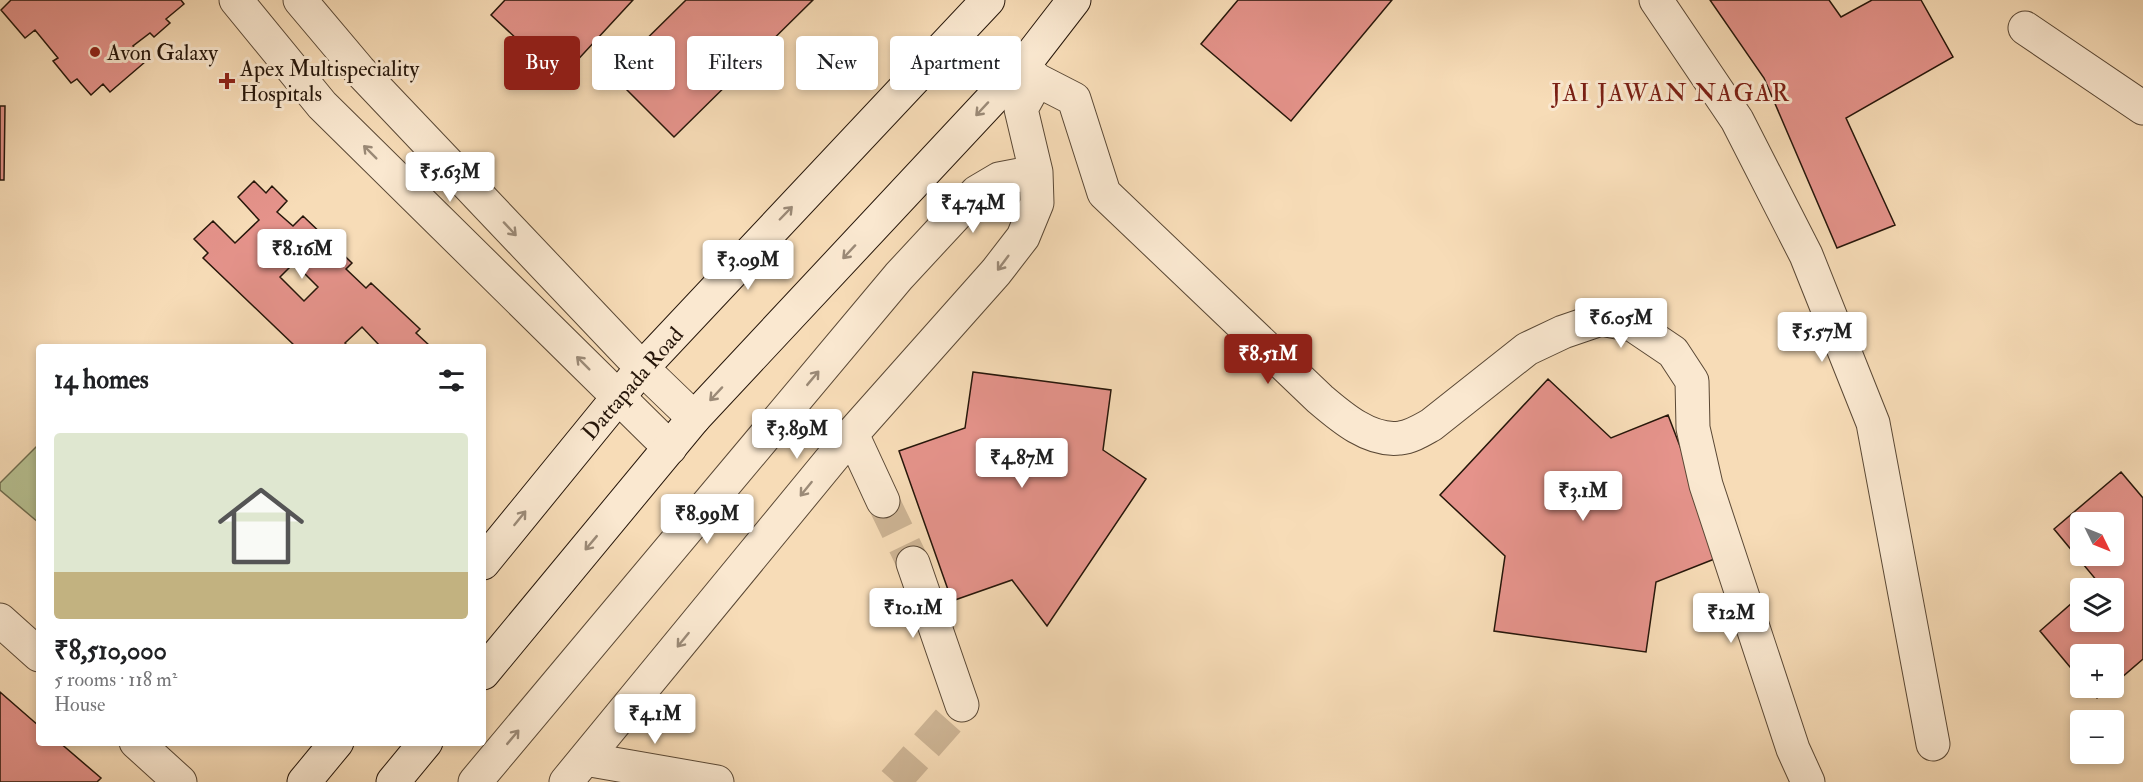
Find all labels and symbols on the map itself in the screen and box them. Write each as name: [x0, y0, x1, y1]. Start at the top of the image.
place label: Avon Galaxy: [106, 39, 218, 67]
marker: Avon Galaxy: [88, 45, 102, 59]
place label: Apex Multispeciality Hospitals: [239, 55, 420, 109]
marker: Apex Multispeciality Hospitals: [218, 72, 236, 90]
district label: JAI JAWAN NAGAR: [1550, 78, 1791, 109]
one-way arrow: [975, 102, 990, 117]
one-way arrow: [362, 144, 377, 159]
pin: ₹5.63M: [401, 152, 499, 203]
pin: ₹4.74M: [924, 183, 1022, 234]
one-way arrow: [779, 206, 794, 221]
one-way arrow: [502, 221, 516, 236]
pin: ₹8.16M: [253, 229, 351, 280]
pin: ₹3.09M: [699, 240, 797, 291]
one-way arrow: [842, 244, 857, 259]
one-way arrow: [997, 254, 1010, 270]
pin: ₹6.05M: [1572, 298, 1670, 349]
pin: ₹5.57M: [1773, 312, 1871, 363]
street label: Dattapada Road: [576, 321, 690, 447]
pin: ₹8.51M: [1219, 334, 1317, 385]
one-way arrow: [576, 355, 591, 370]
one-way arrow: [806, 371, 820, 386]
one-way arrow: [709, 387, 724, 402]
pin: ₹3.89M: [748, 409, 846, 460]
pin: ₹4.87M: [973, 438, 1071, 489]
pin: ₹3.1M: [1541, 471, 1625, 522]
one-way arrow: [800, 481, 813, 497]
pin: ₹8.99M: [658, 494, 756, 545]
one-way arrow: [513, 510, 526, 526]
north arrow: [2070, 512, 2124, 566]
one-way arrow: [584, 535, 597, 551]
pin: ₹10.1M: [864, 588, 962, 639]
pin: ₹12M: [1695, 593, 1767, 644]
one-way arrow: [676, 631, 689, 647]
pin: ₹4.1M: [613, 694, 697, 745]
one-way arrow: [506, 729, 519, 745]

